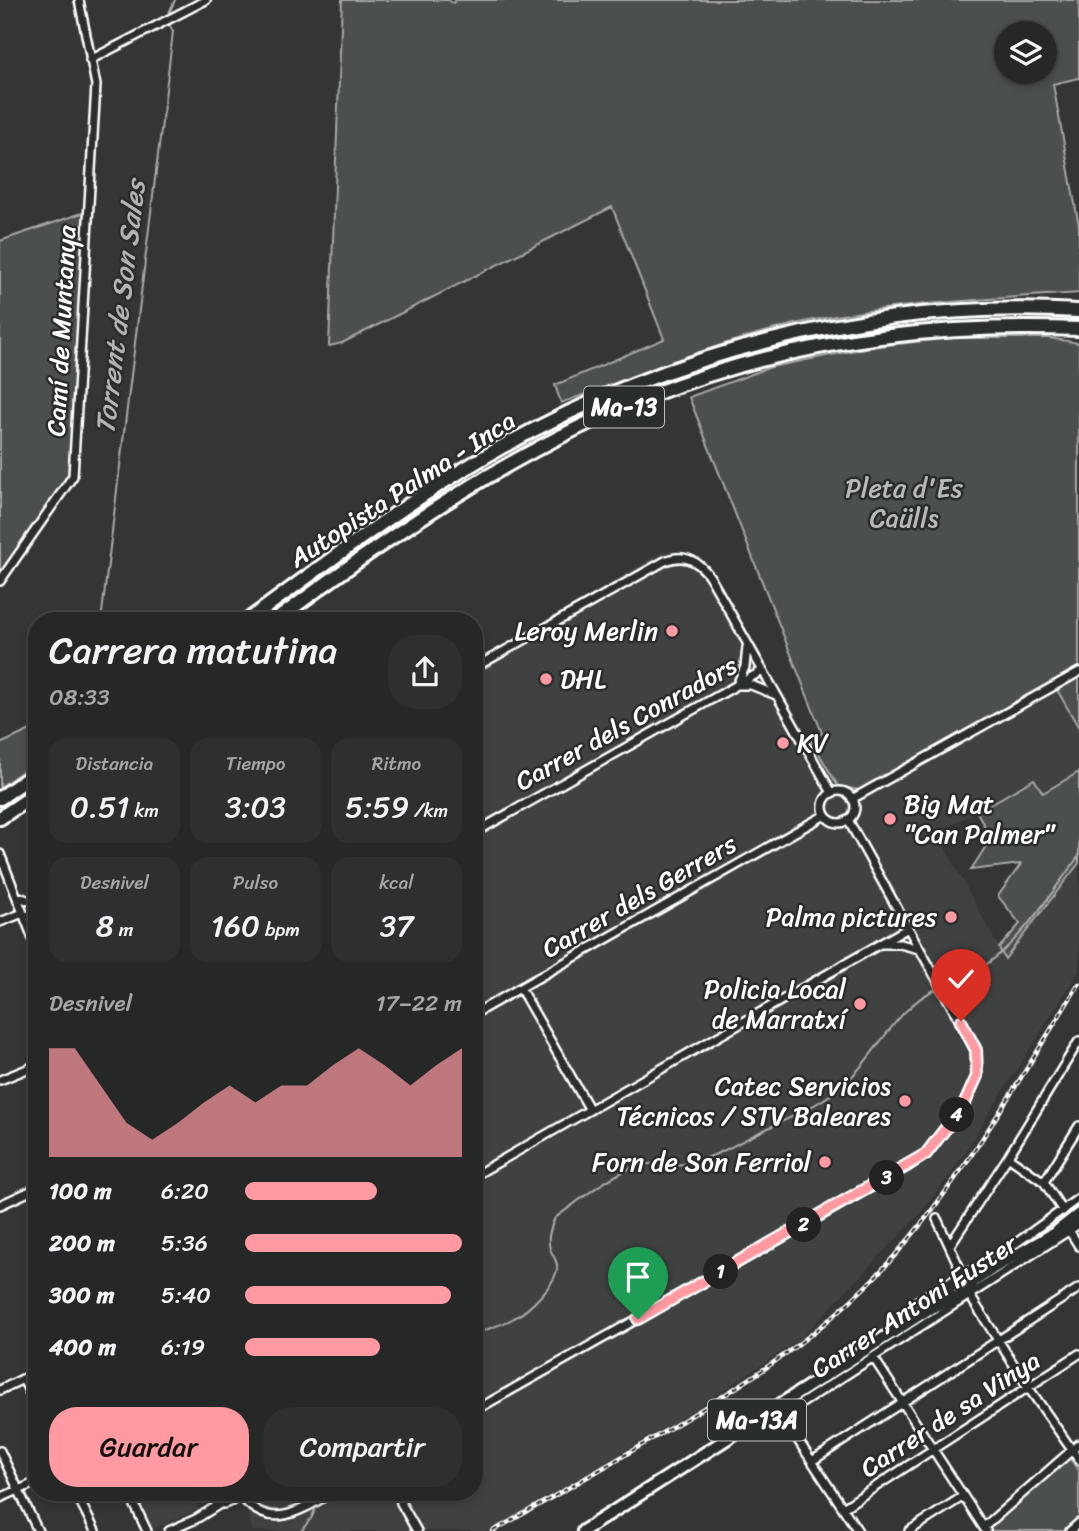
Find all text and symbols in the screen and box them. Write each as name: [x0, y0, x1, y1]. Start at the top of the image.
map controls: [994, 21, 1057, 84]
button: layers: [994, 21, 1057, 84]
water label: Torrent de Son Sales: [80, 174, 160, 437]
street label: Camí de Muntanya: [33, 223, 90, 438]
road number: Ma-13: [584, 386, 664, 428]
street label: Autopista Palma - Inca: [278, 398, 525, 581]
park label: Pleta d'Es Caülls: [845, 465, 964, 541]
place label: Leroy Merlin: [514, 608, 658, 654]
text: Carrera matutina: [49, 617, 338, 684]
marker: Leroy Merlin: [664, 623, 680, 639]
button: share: [388, 635, 462, 709]
street label: Carrer dels Conradors: [506, 643, 746, 803]
place label: DHL: [560, 656, 606, 702]
marker: DHL: [538, 671, 554, 687]
text: 08:33: [49, 677, 110, 718]
place label: KV: [797, 720, 830, 766]
marker: KV: [775, 735, 791, 751]
text: Distancia: [76, 747, 153, 780]
text: Tiempo: [226, 747, 285, 780]
text: Ritmo: [372, 747, 421, 780]
text: 0.51: [70, 780, 129, 834]
text: 3:03: [225, 780, 286, 834]
text: 5:59: [345, 780, 409, 834]
place label: Big Mat "Can Palmer": [904, 781, 1057, 857]
text: km: [129, 794, 159, 827]
text: /km: [409, 794, 448, 827]
marker: Big Mat "Can Palmer": [882, 811, 898, 827]
street label: Carrer dels Gerrers: [533, 821, 746, 971]
text: Desnivel: [80, 866, 149, 899]
text: Pulso: [233, 866, 278, 899]
text: kcal: [379, 866, 414, 899]
place label: Palma pictures: [766, 894, 938, 940]
text: 8: [96, 899, 114, 953]
text: 160: [211, 899, 260, 953]
text: 37: [380, 899, 413, 953]
marker: Palma pictures: [943, 909, 959, 925]
text: m: [114, 913, 133, 946]
text: bpm: [260, 913, 300, 946]
pin: [931, 949, 991, 1021]
icon: check: [942, 960, 980, 998]
place label: Policia Local de Marratxí: [704, 966, 849, 1042]
text: Desnivel: [49, 983, 132, 1024]
text: 17–22 m: [376, 983, 462, 1024]
marker: Policia Local de Marratxí: [852, 996, 868, 1012]
place label: Catec Servicios Técnicos / STV Baleares: [616, 1063, 891, 1139]
marker: Catec Servicios Técnicos / STV Baleares: [897, 1093, 913, 1109]
pin: 4: [940, 1098, 974, 1132]
text: 4: [951, 1098, 962, 1131]
place label: Forn de Son Ferriol: [592, 1139, 812, 1185]
marker: Forn de Son Ferriol: [817, 1154, 833, 1170]
pin: 3: [870, 1160, 904, 1196]
text: 3: [881, 1161, 892, 1194]
text: 100 m: [49, 1171, 112, 1212]
text: 6:20: [161, 1171, 209, 1212]
pin: 2: [786, 1208, 822, 1242]
text: 2: [798, 1208, 809, 1241]
street label: Carrer Antoni Fuster: [801, 1221, 1028, 1390]
text: 200 m: [49, 1223, 115, 1264]
text: 5:36: [161, 1223, 208, 1264]
pin: [608, 1247, 668, 1319]
pin: 1: [704, 1254, 738, 1290]
text: 1: [716, 1255, 725, 1288]
icon: arrive: [619, 1258, 657, 1296]
text: 300 m: [49, 1275, 114, 1316]
text: 5:40: [161, 1275, 211, 1316]
text: 400 m: [49, 1327, 116, 1368]
text: 6:19: [161, 1327, 205, 1368]
street label: Carrer de sa Vinya: [850, 1338, 1050, 1490]
road number: Ma-13A: [708, 1400, 806, 1440]
button: Guardar: [49, 1407, 249, 1487]
button: Compartir: [263, 1407, 462, 1487]

